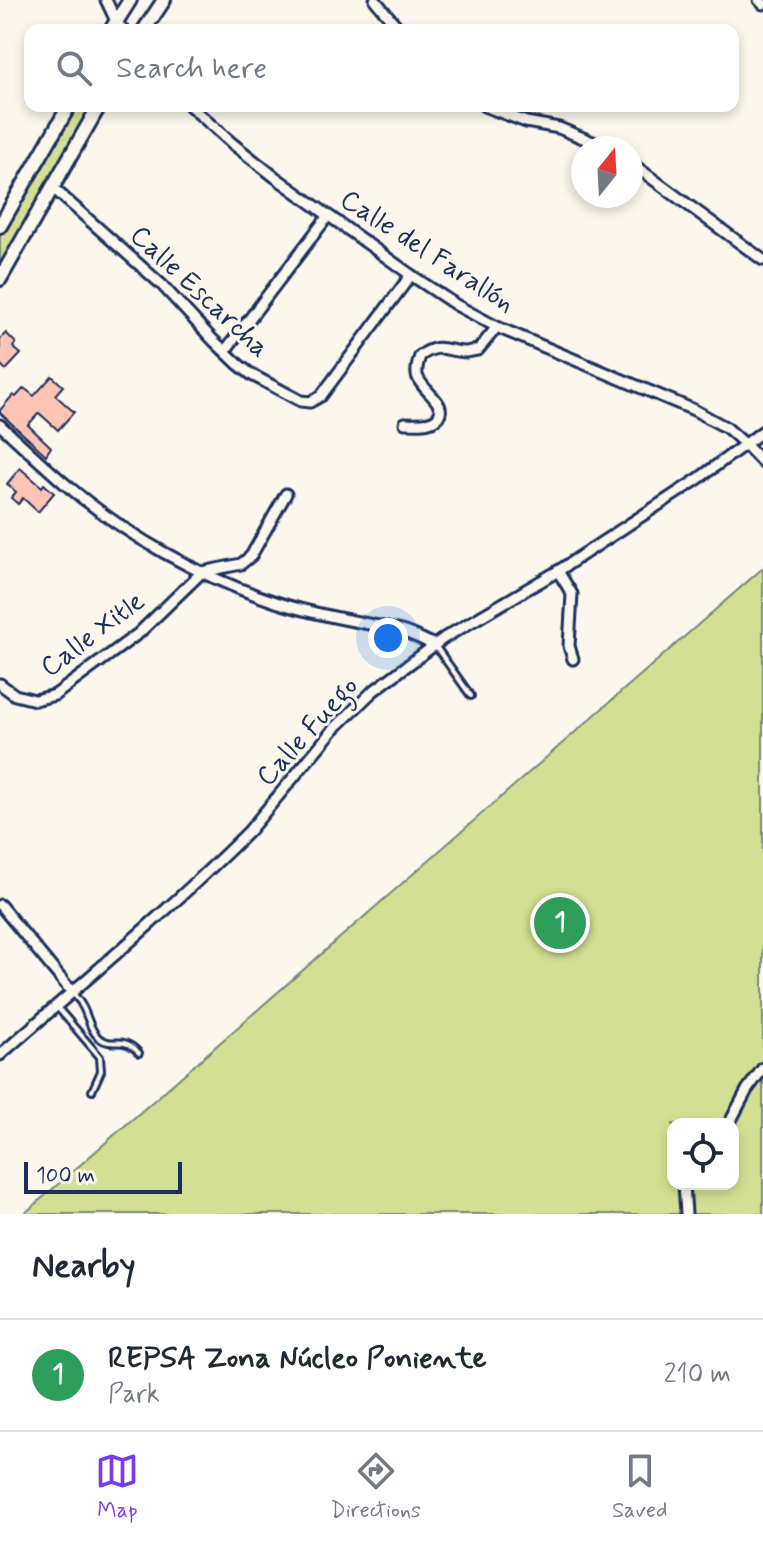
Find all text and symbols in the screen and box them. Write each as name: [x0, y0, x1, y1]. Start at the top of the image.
search box: [24, 24, 739, 112]
icon: search: [52, 46, 96, 90]
text: Search here: [116, 49, 267, 88]
north arrow: [571, 136, 643, 208]
street label: Calle del Farallón: [332, 182, 522, 322]
street label: Calle Escarcha: [121, 218, 277, 366]
street label: Calle Xitle: [33, 584, 153, 686]
your location: [368, 618, 408, 658]
street label: Calle Fuego: [249, 669, 369, 797]
pin: 1: [534, 893, 586, 953]
map controls: [667, 1118, 739, 1190]
button: locate: [667, 1118, 739, 1190]
scale bar: [24, 1158, 182, 1194]
text: 100 m: [36, 1162, 95, 1190]
text: Nearby: [32, 1244, 136, 1289]
text: REPSA Zona Núcleo Poniente: [108, 1339, 487, 1378]
text: 1: [52, 1358, 64, 1392]
text: 210 m: [664, 1358, 731, 1392]
text: Park: [108, 1378, 160, 1412]
tab: Map: [95, 1449, 139, 1525]
tab: Directions: [330, 1449, 421, 1525]
tab: Saved: [612, 1449, 667, 1525]

